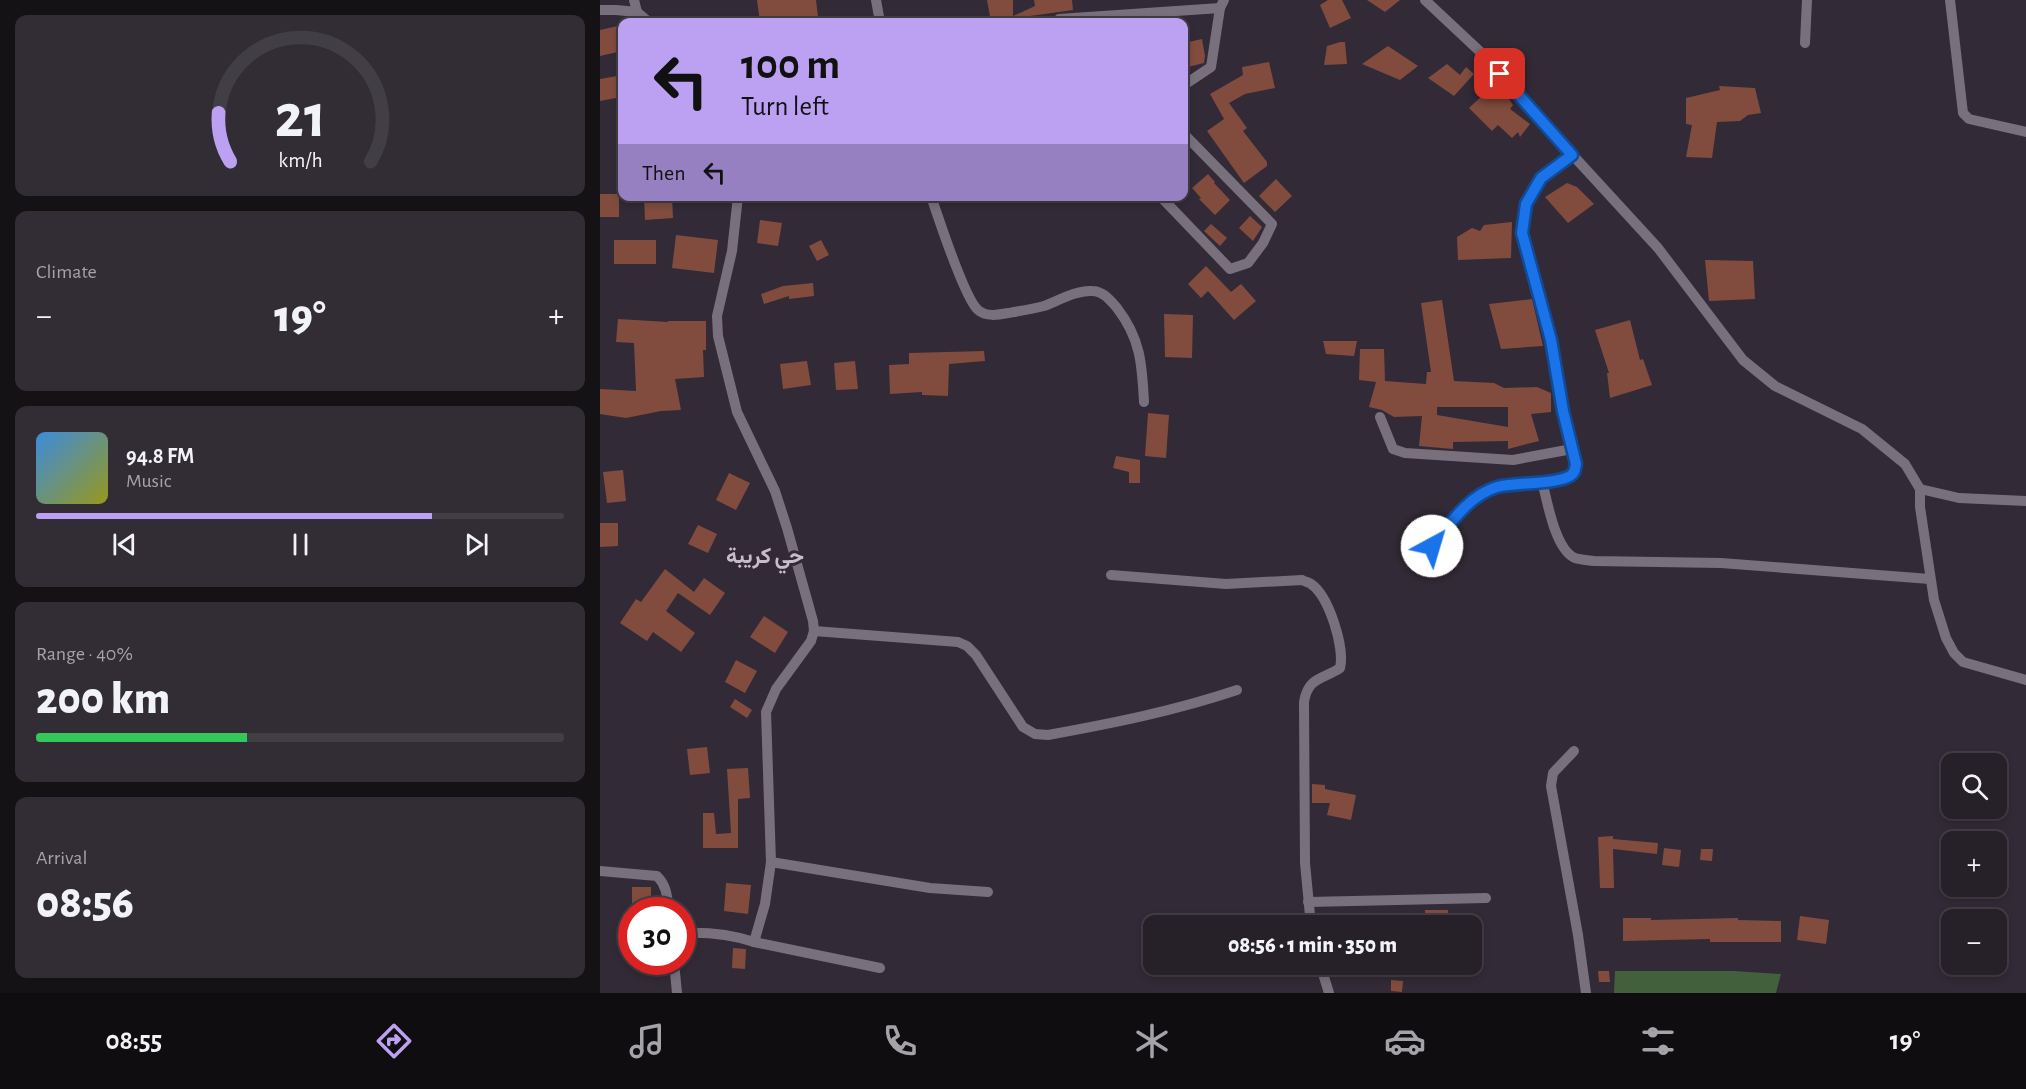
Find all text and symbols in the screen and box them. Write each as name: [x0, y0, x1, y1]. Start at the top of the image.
icon: left: [642, 42, 720, 120]
text: 100 m: [741, 44, 840, 86]
pin: [1474, 48, 1525, 99]
icon: arrive: [1483, 57, 1516, 90]
text: 21: [274, 86, 326, 148]
text: Turn left: [741, 93, 829, 120]
text: km/h: [278, 151, 322, 172]
icon: left: [698, 156, 731, 189]
text: Then: [642, 162, 686, 184]
text: Climate: [36, 262, 97, 282]
text: 19°: [274, 295, 326, 340]
text: −: [36, 300, 52, 333]
text: +: [548, 300, 564, 333]
text: 94.8 FM: [126, 445, 194, 467]
text: Music: [126, 471, 172, 491]
position arrow: [1400, 514, 1464, 578]
icon: previous: [108, 528, 141, 561]
icon: pause: [284, 528, 317, 561]
icon: next: [460, 528, 493, 561]
district label: حي كريبة: [726, 545, 804, 574]
text: Range · 40%: [36, 644, 133, 664]
text: 200 km: [36, 677, 170, 722]
map controls: [1941, 753, 2007, 975]
button: search: [1941, 753, 2007, 819]
button: +: [1941, 831, 2007, 897]
text: Arrival: [36, 848, 87, 868]
text: 08:56: [36, 881, 134, 926]
speed limit sign: 30: [618, 897, 696, 975]
button: −: [1941, 909, 2007, 975]
text: 08:56 · 1 min · 350 m: [1228, 934, 1397, 956]
icon: directions: [373, 1020, 415, 1062]
icon: music: [626, 1020, 668, 1062]
icon: phone: [879, 1020, 921, 1062]
icon: climate: [1131, 1020, 1173, 1062]
icon: car: [1384, 1020, 1426, 1062]
icon: filters: [1637, 1020, 1679, 1062]
text: 08:55: [105, 1027, 162, 1054]
text: 19°: [1890, 1027, 1921, 1054]

